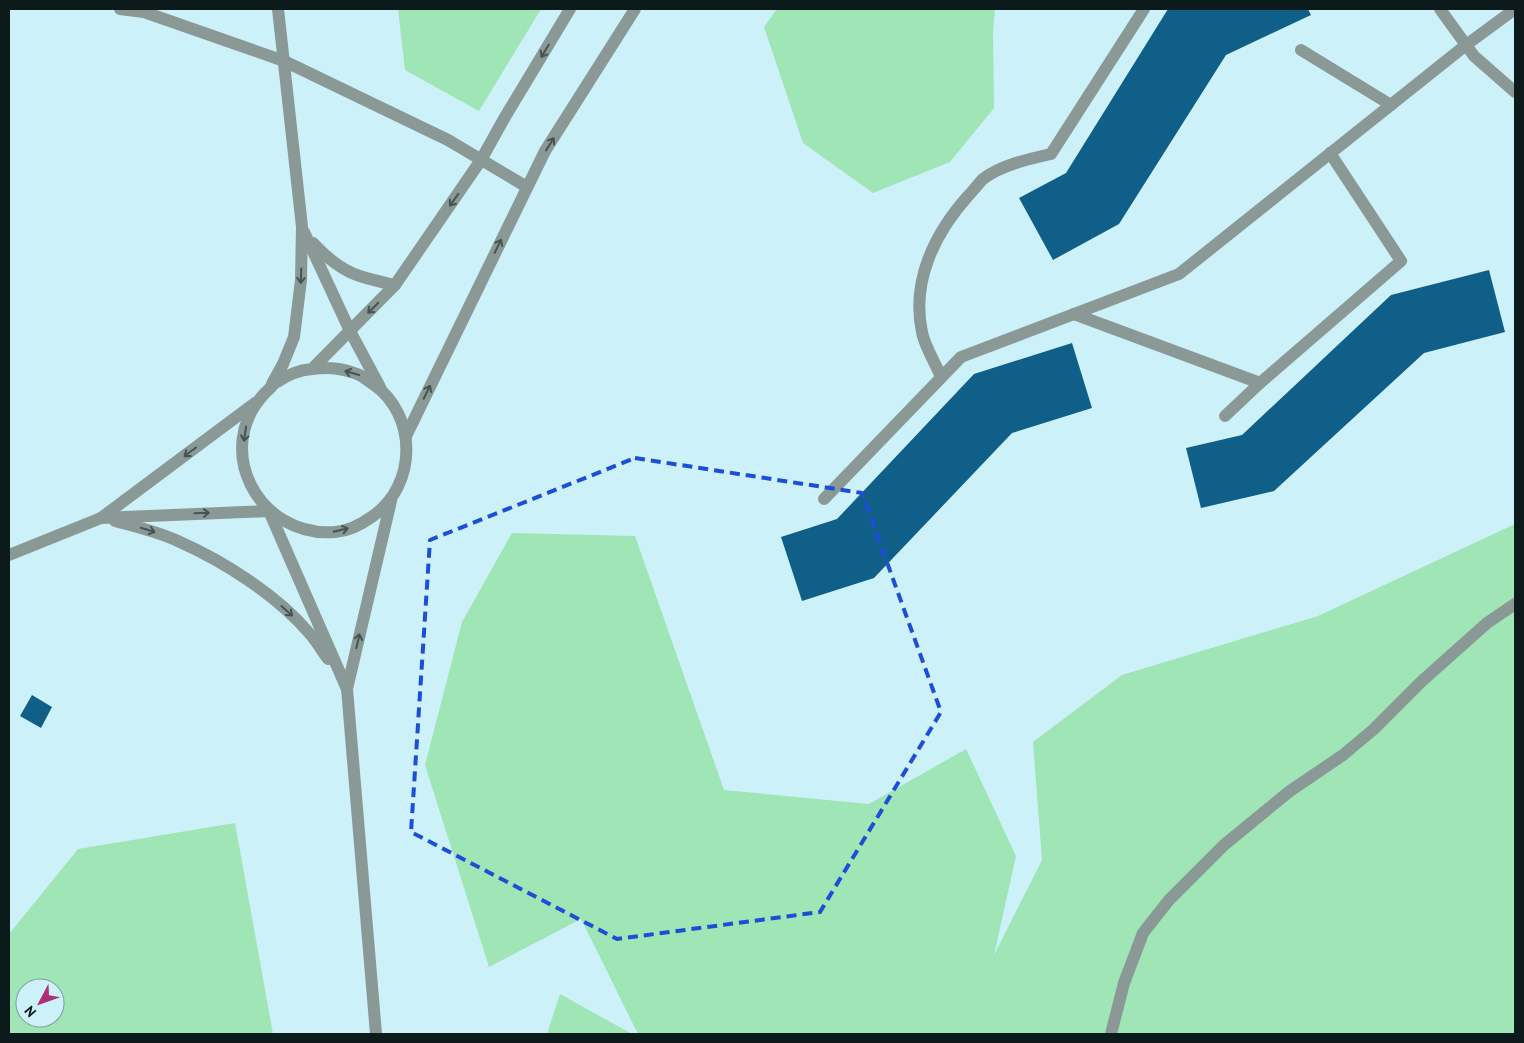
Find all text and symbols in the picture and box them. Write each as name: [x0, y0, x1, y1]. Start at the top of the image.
one-way arrow: [540, 43, 550, 57]
one-way arrow: [545, 137, 555, 151]
one-way arrow: [448, 193, 458, 207]
one-way arrow: [494, 239, 503, 254]
one-way arrow: [296, 268, 306, 284]
one-way arrow: [366, 302, 379, 314]
one-way arrow: [344, 367, 360, 377]
one-way arrow: [423, 385, 433, 400]
one-way arrow: [239, 426, 249, 442]
one-way arrow: [184, 446, 197, 457]
one-way arrow: [194, 509, 210, 518]
one-way arrow: [139, 525, 155, 535]
one-way arrow: [333, 525, 349, 534]
one-way arrow: [280, 606, 293, 617]
one-way arrow: [354, 634, 363, 650]
north arrow: [15, 978, 65, 1028]
text: N: [20, 1002, 40, 1021]

